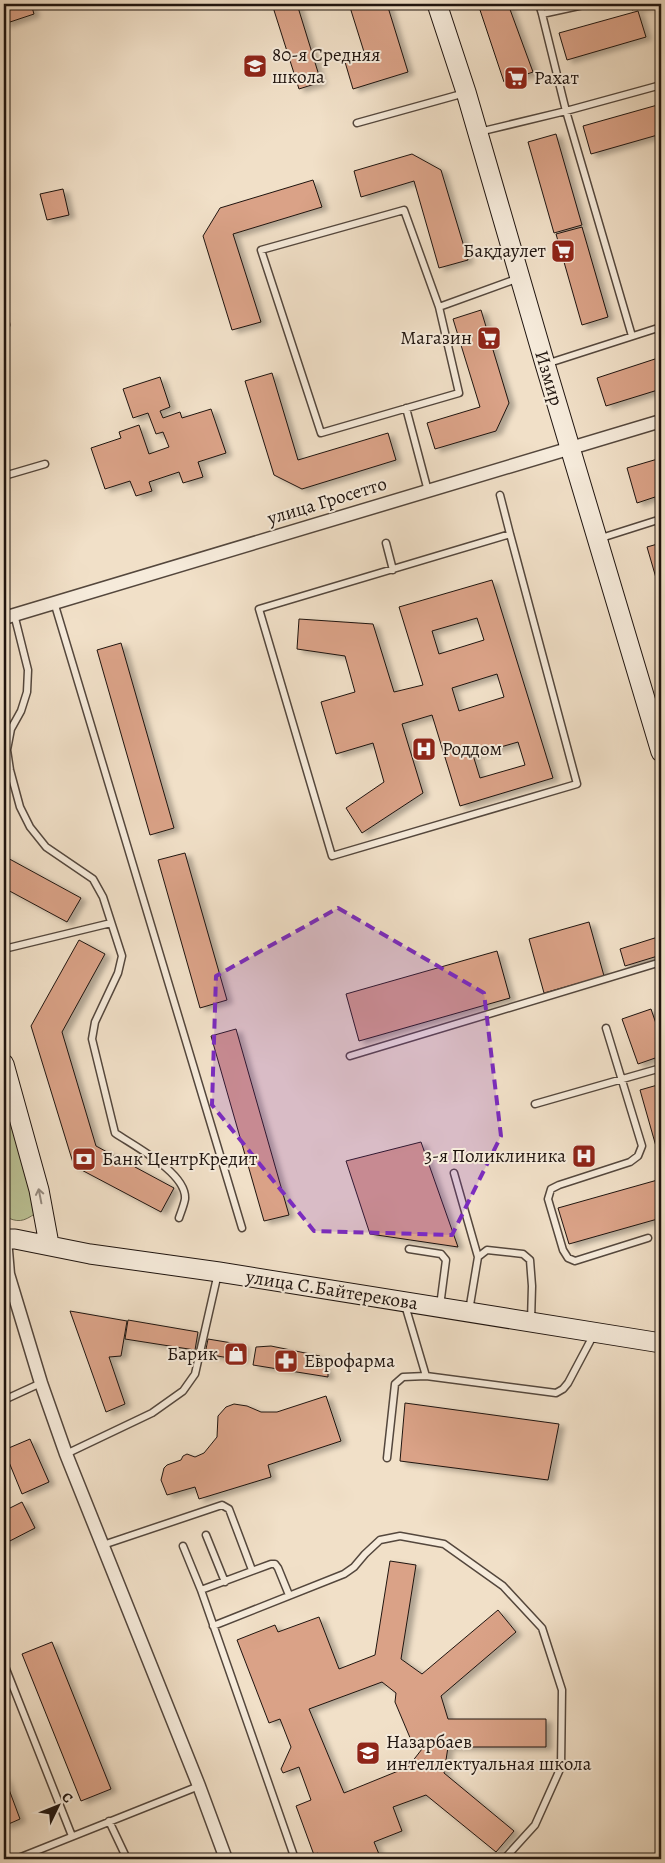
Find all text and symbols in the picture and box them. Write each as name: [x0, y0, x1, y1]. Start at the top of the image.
place label: 80-я Средняя школа: [272, 42, 380, 90]
school or university icon: 80-я Средняя школа: [242, 53, 268, 79]
supermarket icon: Рахат: [503, 65, 529, 91]
place label: Рахат: [534, 65, 580, 91]
place label: Бақдаулет: [463, 238, 547, 264]
supermarket icon: Бақдаулет: [550, 238, 576, 264]
place label: Магазин: [400, 325, 472, 351]
supermarket icon: Магазин: [476, 325, 502, 351]
street label: Измир: [528, 347, 570, 409]
street label: улица Гросетто: [263, 471, 390, 532]
hospital icon: Роддом: [411, 736, 437, 762]
place label: Роддом: [442, 736, 502, 762]
place label: 3-я Поликлиника: [424, 1143, 566, 1169]
hospital icon: 3-я Поликлиника: [571, 1143, 597, 1169]
bank icon: Банк ЦентрКредит: [71, 1146, 97, 1172]
place label: Банк ЦентрКредит: [102, 1146, 258, 1172]
one-way arrow: [35, 1189, 44, 1205]
street label: улица С.Байтерекова: [243, 1263, 420, 1316]
place label: Барик: [167, 1341, 218, 1367]
shop icon: Барик: [223, 1341, 249, 1367]
pharmacy icon: Еврофарма: [273, 1348, 299, 1374]
place label: Еврофарма: [304, 1348, 395, 1374]
place label: Назарбаев интеллектуальная школа: [386, 1729, 592, 1777]
school or university icon: Назарбаев интеллектуальная школа: [355, 1740, 381, 1766]
north arrow: [32, 1780, 82, 1830]
text: С: [57, 1788, 77, 1807]

